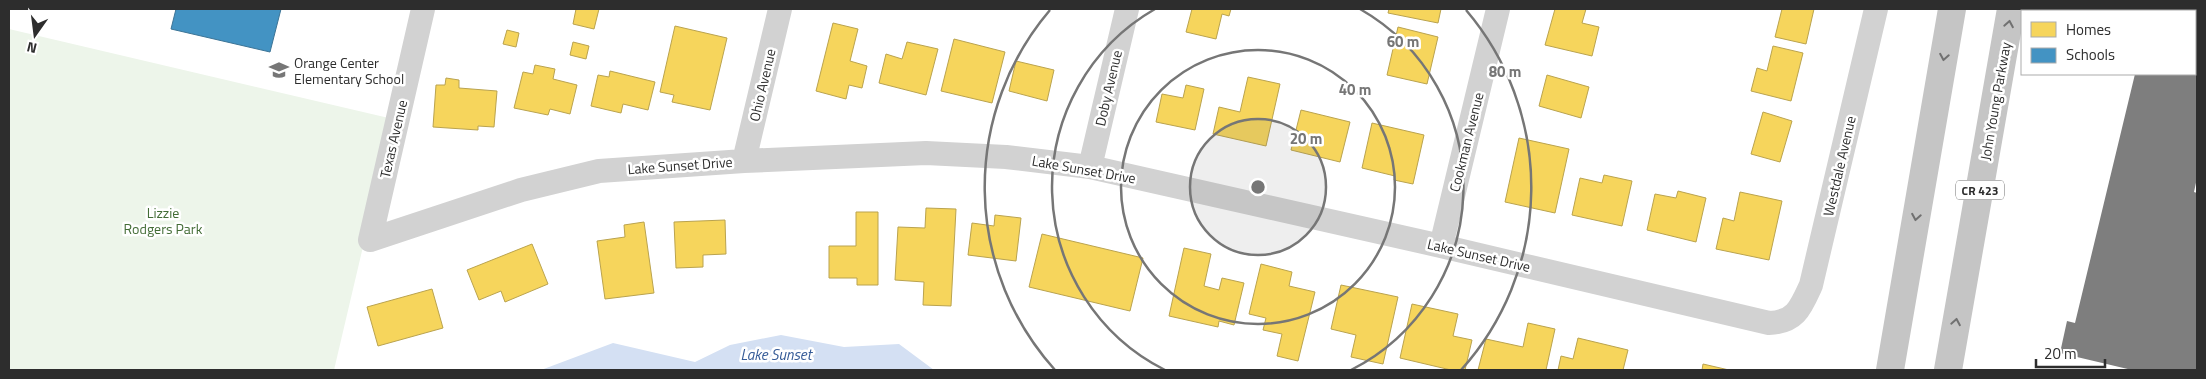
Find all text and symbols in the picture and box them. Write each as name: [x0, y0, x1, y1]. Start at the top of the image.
north arrow: [10, 10, 60, 60]
legend: [2021, 10, 2196, 75]
text: Homes: [2066, 18, 2111, 41]
one-way arrow: [2003, 20, 2013, 29]
text: 60 m: [1387, 30, 1419, 53]
text: N: [24, 37, 39, 59]
street label: John Young Parkway: [1974, 40, 2016, 162]
text: Schools: [2066, 43, 2115, 66]
street label: Ohio Avenue: [743, 47, 781, 123]
street label: Doby Avenue: [1089, 48, 1127, 128]
place label: Orange Center Elementary School: [294, 52, 404, 89]
one-way arrow: [1939, 52, 1949, 61]
school or university icon: Orange Center Elementary School: [268, 59, 290, 81]
text: 80 m: [1489, 60, 1521, 83]
text: 40 m: [1339, 78, 1371, 101]
street label: Cookman Avenue: [1443, 90, 1489, 194]
street label: Texas Avenue: [374, 98, 412, 180]
street label: Westdale Avenue: [1817, 114, 1861, 218]
text: 20 m: [1290, 127, 1322, 150]
street label: Lake Sunset Drive: [1030, 150, 1138, 188]
street label: Lake Sunset Drive: [627, 151, 733, 179]
centre of rings: [1249, 178, 1267, 196]
road number: CR 423: [1956, 180, 2004, 200]
park label: Lizzie Rodgers Park: [124, 202, 203, 239]
one-way arrow: [1912, 213, 1922, 221]
street label: Lake Sunset Drive: [1425, 233, 1533, 277]
one-way arrow: [1951, 318, 1961, 327]
scale bar: [2036, 336, 2105, 368]
text: 20 m: [2044, 342, 2077, 365]
water label: Lake Sunset: [740, 343, 814, 366]

